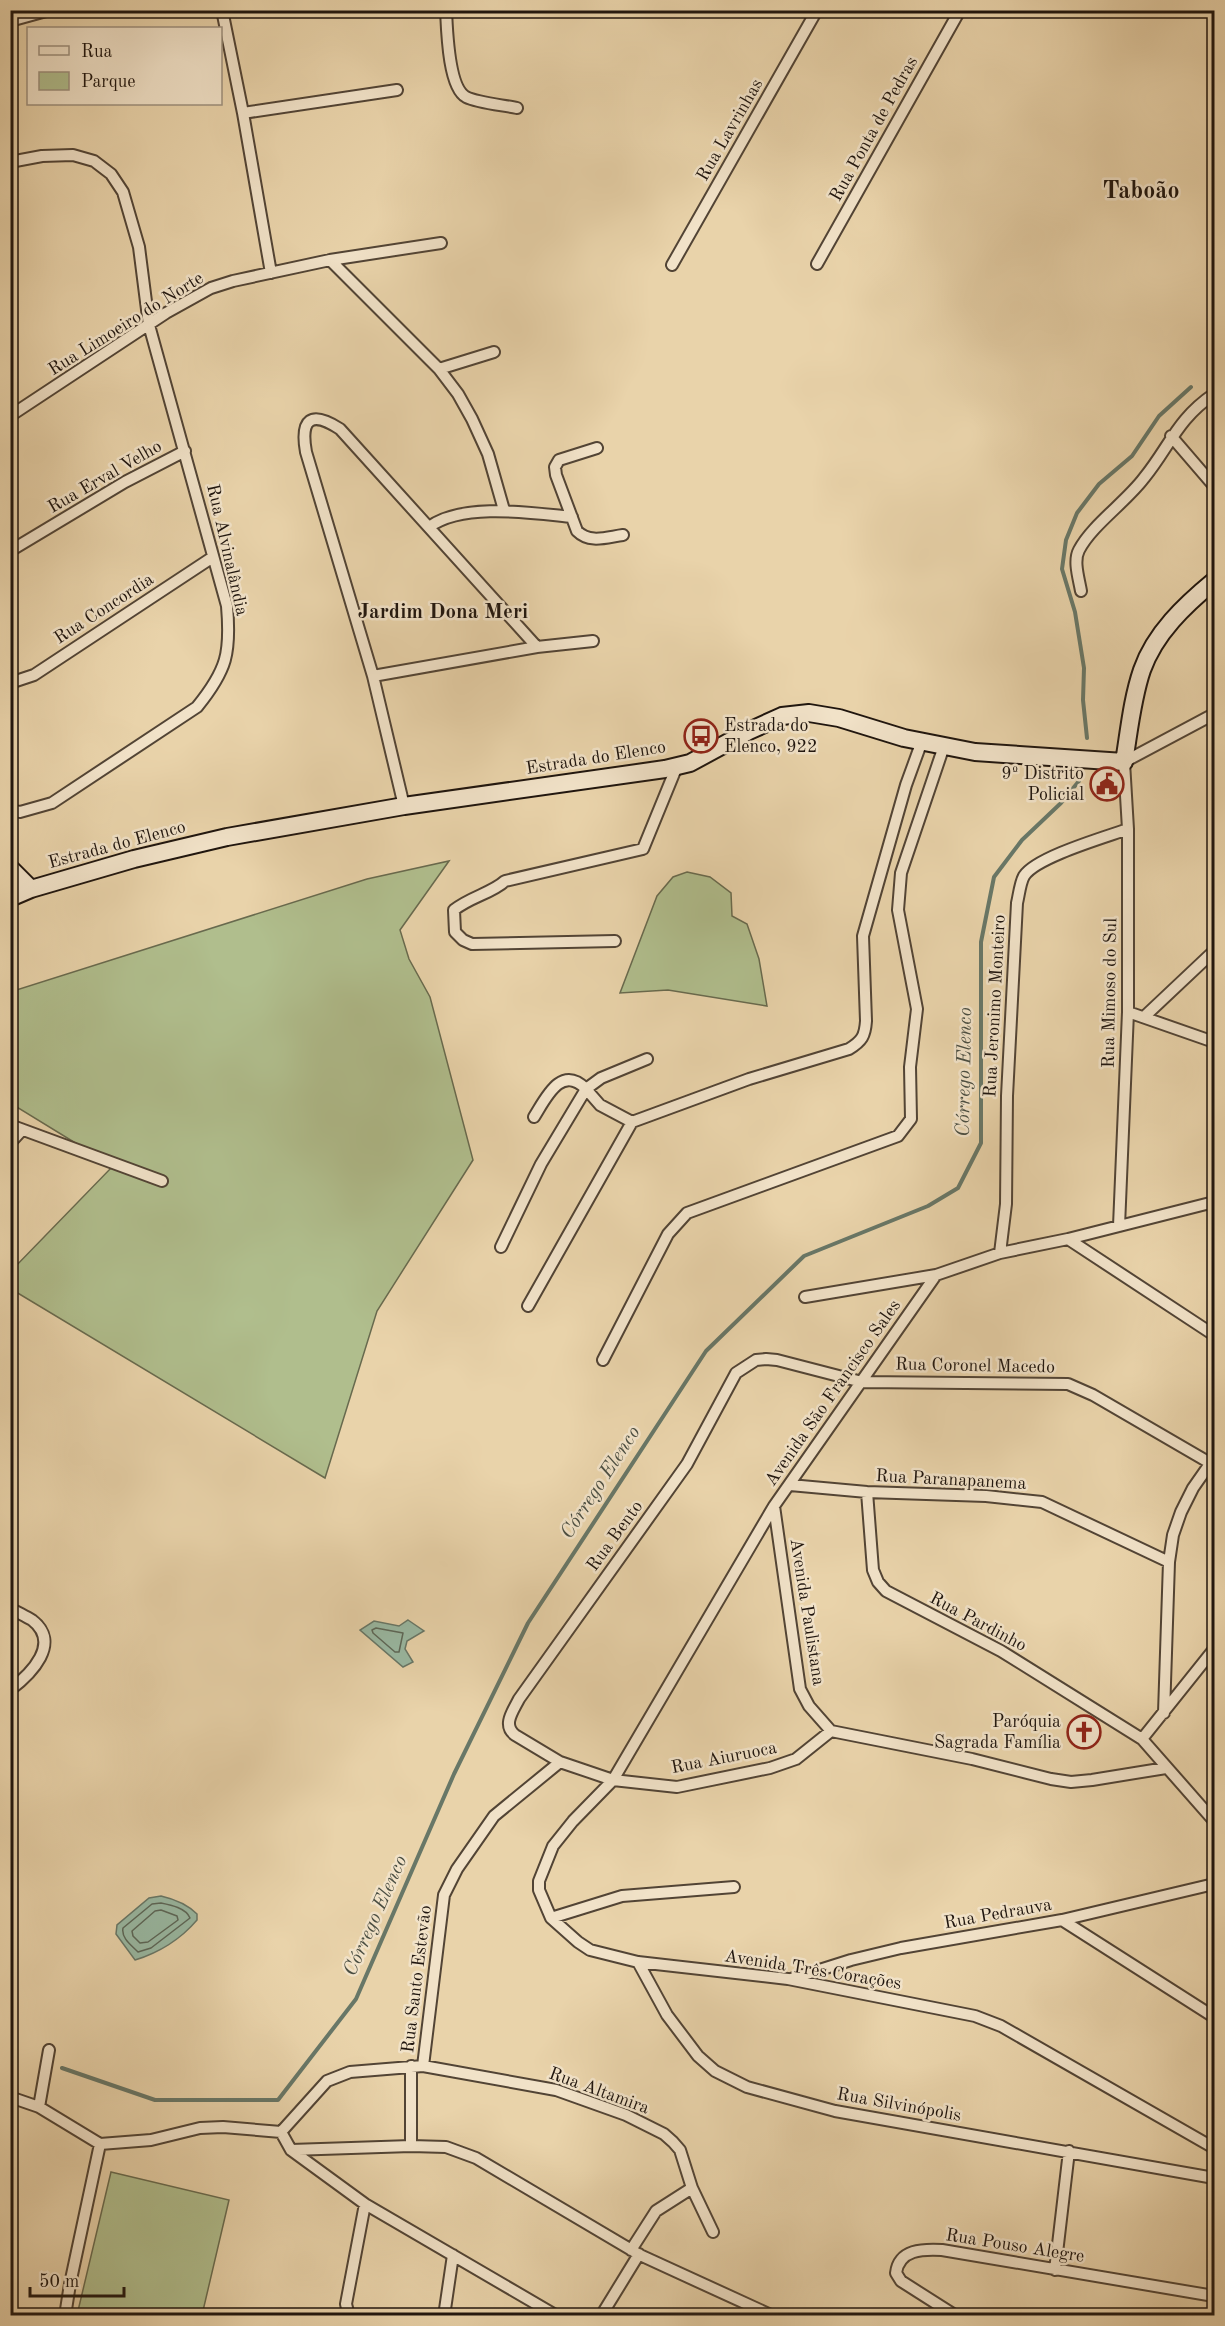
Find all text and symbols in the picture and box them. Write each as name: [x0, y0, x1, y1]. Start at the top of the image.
legend: [27, 27, 222, 105]
text: Rua: [81, 43, 112, 61]
street label: Rua Ponta de Pedras: [827, 53, 921, 204]
text: Parque: [81, 73, 136, 91]
street label: Rua Lavrinhas: [694, 76, 767, 184]
district label: Taboão: [1102, 180, 1180, 204]
street label: Rua Limoeiro do Norte: [45, 269, 207, 379]
street label: Rua Erval Velho: [45, 437, 165, 517]
street label: Rua Alvinalândia: [203, 482, 251, 618]
street label: Rua Concordia: [51, 570, 157, 648]
district label: Jardim Dona Meri: [358, 602, 528, 623]
place label: Estrada do Elenco, 922: [724, 717, 817, 756]
bus stop icon: Estrada do Elenco, 922: [683, 718, 719, 754]
street label: Estrada do Elenco: [525, 738, 667, 778]
place label: 9º Distrito Policial: [1001, 765, 1084, 804]
public building icon: 9º Distrito Policial: [1089, 766, 1125, 802]
street label: Estrada do Elenco: [46, 818, 188, 872]
street label: Rua Jeronimo Monteiro: [981, 914, 1009, 1098]
street label: Rua Mimoso do Sul: [1100, 918, 1120, 1068]
water label: Córrego Elenco: [954, 1007, 976, 1137]
street label: Avenida São Francisco Sales: [762, 1296, 904, 1489]
street label: Rua Coronel Macedo: [895, 1356, 1055, 1376]
water label: Córrego Elenco: [557, 1423, 645, 1543]
street label: Rua Paranapanema: [875, 1467, 1027, 1493]
street label: Rua Bento: [584, 1497, 646, 1574]
street label: Avenida Paulistana: [786, 1537, 828, 1687]
street label: Rua Pardinho: [927, 1589, 1029, 1655]
place label: Paróquia Sagrada Família: [934, 1713, 1061, 1752]
church icon: Paróquia Sagrada Família: [1066, 1714, 1102, 1750]
street label: Rua Aiuruoca: [670, 1739, 778, 1777]
water label: Córrego Elenco: [340, 1853, 412, 1979]
street label: Rua Pedrauva: [943, 1896, 1053, 1932]
street label: Rua Santo Estevão: [399, 1904, 435, 2054]
street label: Avenida Três Corações: [723, 1947, 903, 1993]
street label: Rua Altamira: [546, 2064, 652, 2118]
street label: Rua Silvinópolis: [835, 2085, 963, 2125]
street label: Rua Pouso Alegre: [944, 2226, 1086, 2266]
scale bar: [30, 2260, 124, 2298]
text: 50 m: [39, 2273, 79, 2291]

